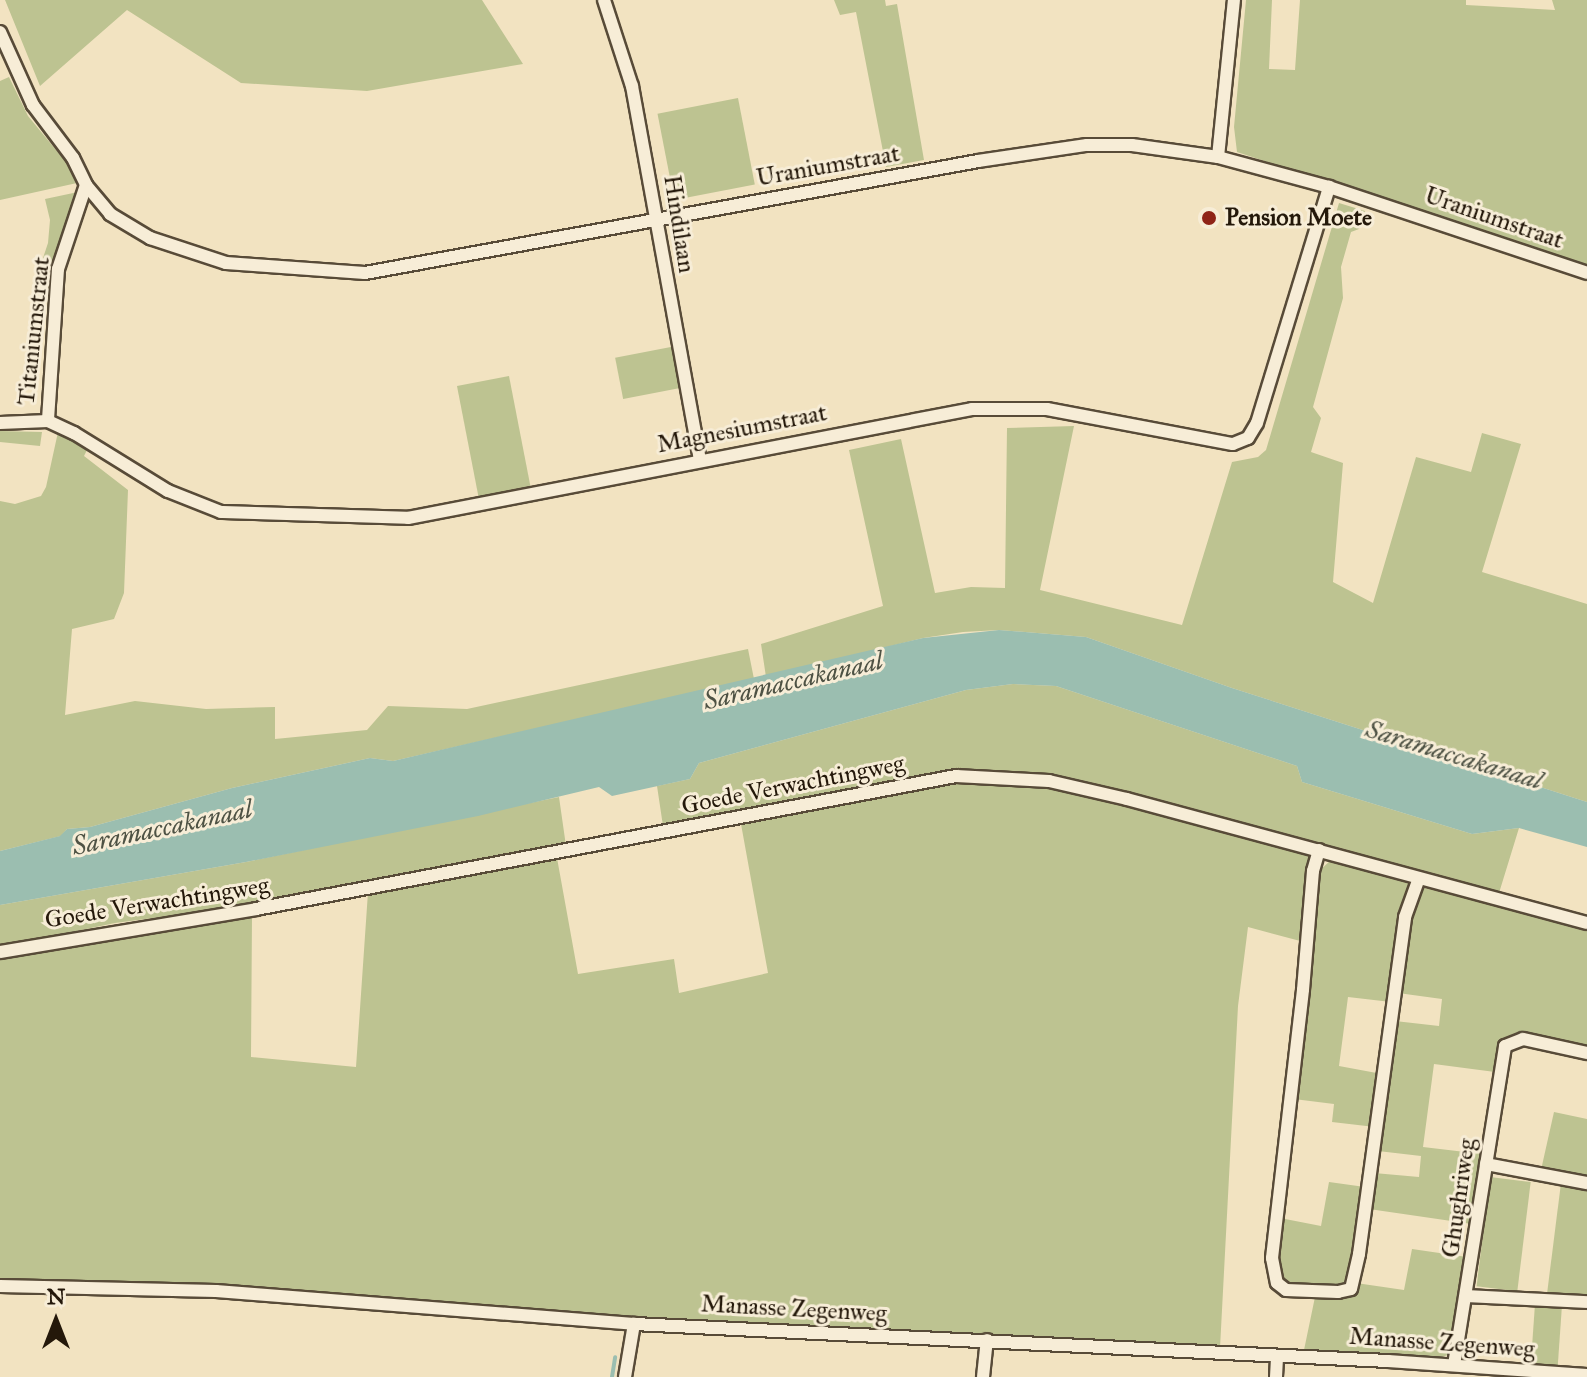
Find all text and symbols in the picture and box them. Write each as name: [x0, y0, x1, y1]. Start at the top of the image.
street label: Uraniumstraat: [754, 139, 902, 193]
street label: Hindilaan: [657, 173, 701, 275]
street label: Uraniumstraat: [1421, 181, 1567, 255]
place label: Pension Moete: [1225, 204, 1372, 232]
marker: Pension Moete: [1200, 209, 1218, 227]
street label: Titaniumstraat: [12, 255, 56, 407]
street label: Magnesiumstraat: [655, 398, 829, 460]
water label: Saramaccakanaal: [700, 645, 886, 717]
water label: Saramaccakanaal: [1362, 713, 1546, 797]
street label: Goede Verwachtingweg: [679, 749, 907, 821]
water label: Saramaccakanaal: [69, 794, 255, 862]
street label: Goede Verwachtingweg: [43, 871, 271, 935]
street label: Ghughriweg: [1436, 1137, 1482, 1259]
north arrow: [16, 1281, 96, 1361]
text: N: [47, 1283, 65, 1310]
street label: Manasse Zegenweg: [700, 1290, 888, 1328]
street label: Manasse Zegenweg: [1348, 1322, 1536, 1364]

